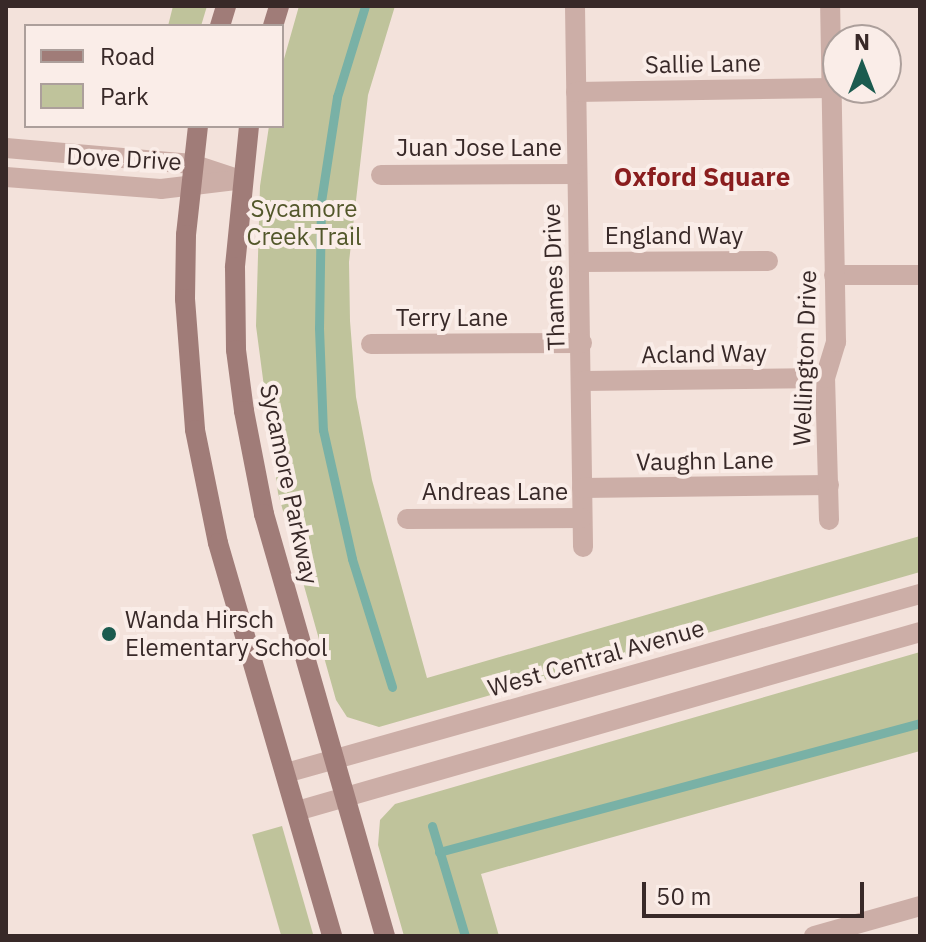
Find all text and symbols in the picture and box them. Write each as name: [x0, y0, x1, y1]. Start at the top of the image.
legend: [24, 24, 284, 128]
north arrow: [822, 24, 902, 104]
text: N: [854, 27, 870, 56]
text: Road: [100, 40, 155, 72]
street label: Sallie Lane: [645, 49, 761, 79]
text: Park: [100, 80, 149, 112]
street label: Juan Jose Lane: [396, 134, 562, 162]
street label: Dove Drive: [66, 142, 182, 176]
district label: Oxford Square: [614, 161, 790, 193]
park label: Sycamore Creek Trail: [247, 195, 361, 251]
street label: Thames Drive: [537, 203, 571, 351]
street label: England Way: [605, 222, 743, 250]
street label: Wellington Drive: [788, 269, 822, 447]
street label: Terry Lane: [396, 304, 508, 332]
street label: Acland Way: [641, 339, 767, 369]
street label: Sycamore Parkway: [254, 381, 324, 587]
street label: Vaughn Lane: [636, 445, 774, 477]
street label: Andreas Lane: [422, 478, 568, 506]
place label: Wanda Hirsch Elementary School: [125, 606, 327, 662]
street label: West Central Avenue: [484, 613, 708, 703]
marker: Wanda Hirsch Elementary School: [100, 625, 118, 643]
scale bar: [646, 866, 868, 916]
text: 50 m: [656, 880, 711, 912]

